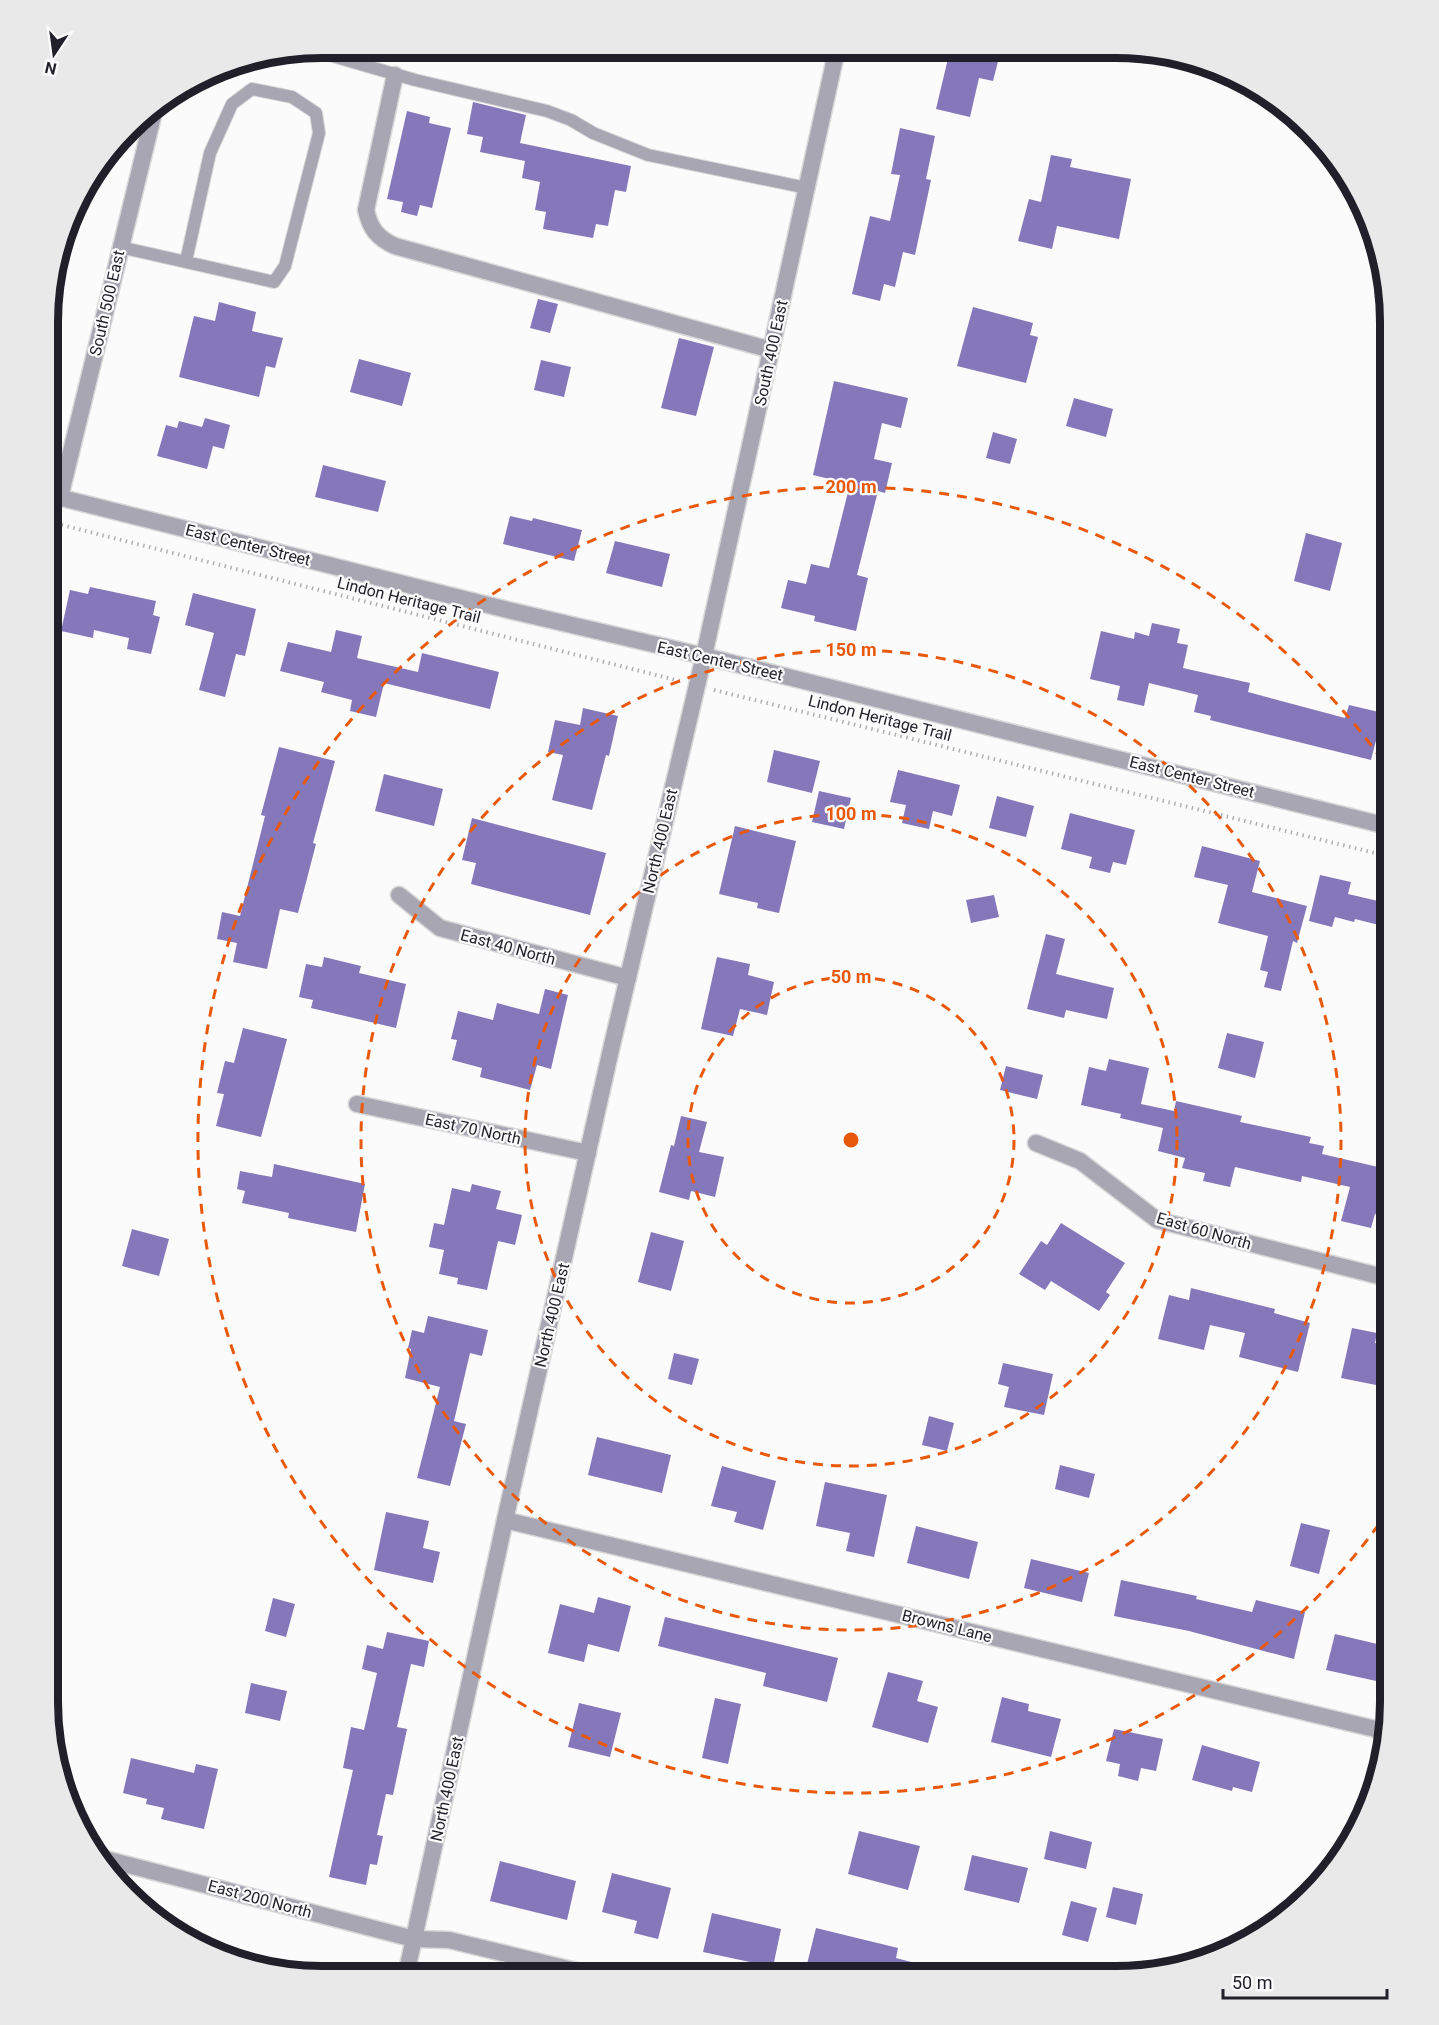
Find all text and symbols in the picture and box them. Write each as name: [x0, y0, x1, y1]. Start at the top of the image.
north arrow: [24, 24, 84, 84]
text: N: [43, 58, 58, 79]
street label: South 500 East: [86, 248, 128, 358]
street label: South 400 East: [751, 298, 791, 408]
text: 200 m: [825, 476, 877, 497]
street label: East Center Street: [183, 520, 313, 570]
street label: Lindon Heritage Trail: [335, 573, 483, 627]
street label: East Center Street: [655, 637, 785, 685]
text: 150 m: [825, 639, 877, 660]
street label: Lindon Heritage Trail: [806, 691, 954, 745]
street label: East Center Street: [1127, 752, 1257, 802]
street label: North 400 East: [639, 787, 681, 895]
text: 100 m: [825, 803, 877, 824]
street label: East 40 North: [458, 925, 558, 969]
text: 50 m: [831, 966, 871, 987]
street label: East 70 North: [423, 1110, 523, 1148]
centre of rings: [841, 1130, 861, 1150]
street label: East 60 North: [1154, 1208, 1254, 1254]
street label: North 400 East: [531, 1261, 573, 1369]
street label: Browns Lane: [900, 1606, 994, 1646]
street label: North 400 East: [427, 1735, 467, 1843]
street label: East 200 North: [206, 1876, 314, 1922]
scale bar: [1223, 1962, 1386, 2000]
text: 50 m: [1232, 1972, 1272, 1993]

